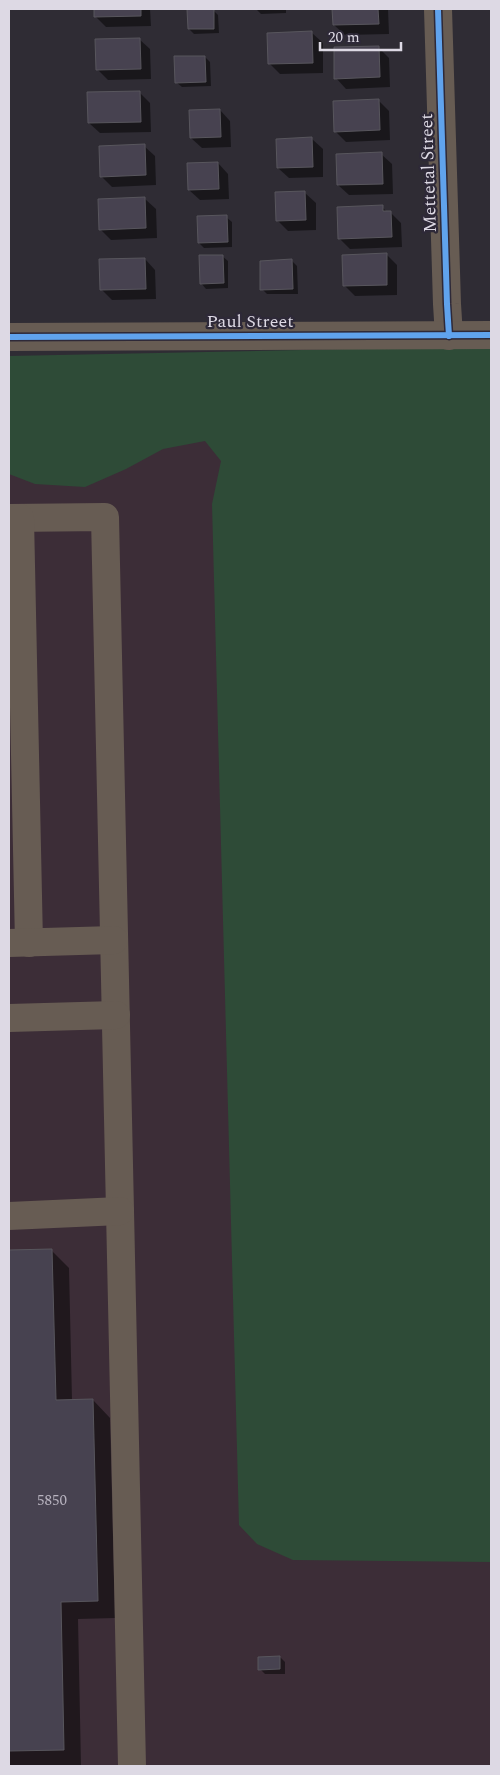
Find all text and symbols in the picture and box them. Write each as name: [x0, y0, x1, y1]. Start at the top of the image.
scale bar: [320, 20, 401, 52]
text: 20 m: [328, 26, 360, 49]
street label: Mettetal Street: [413, 113, 444, 233]
street label: Paul Street: [206, 308, 294, 335]
house number: 5850: [37, 1489, 67, 1512]

